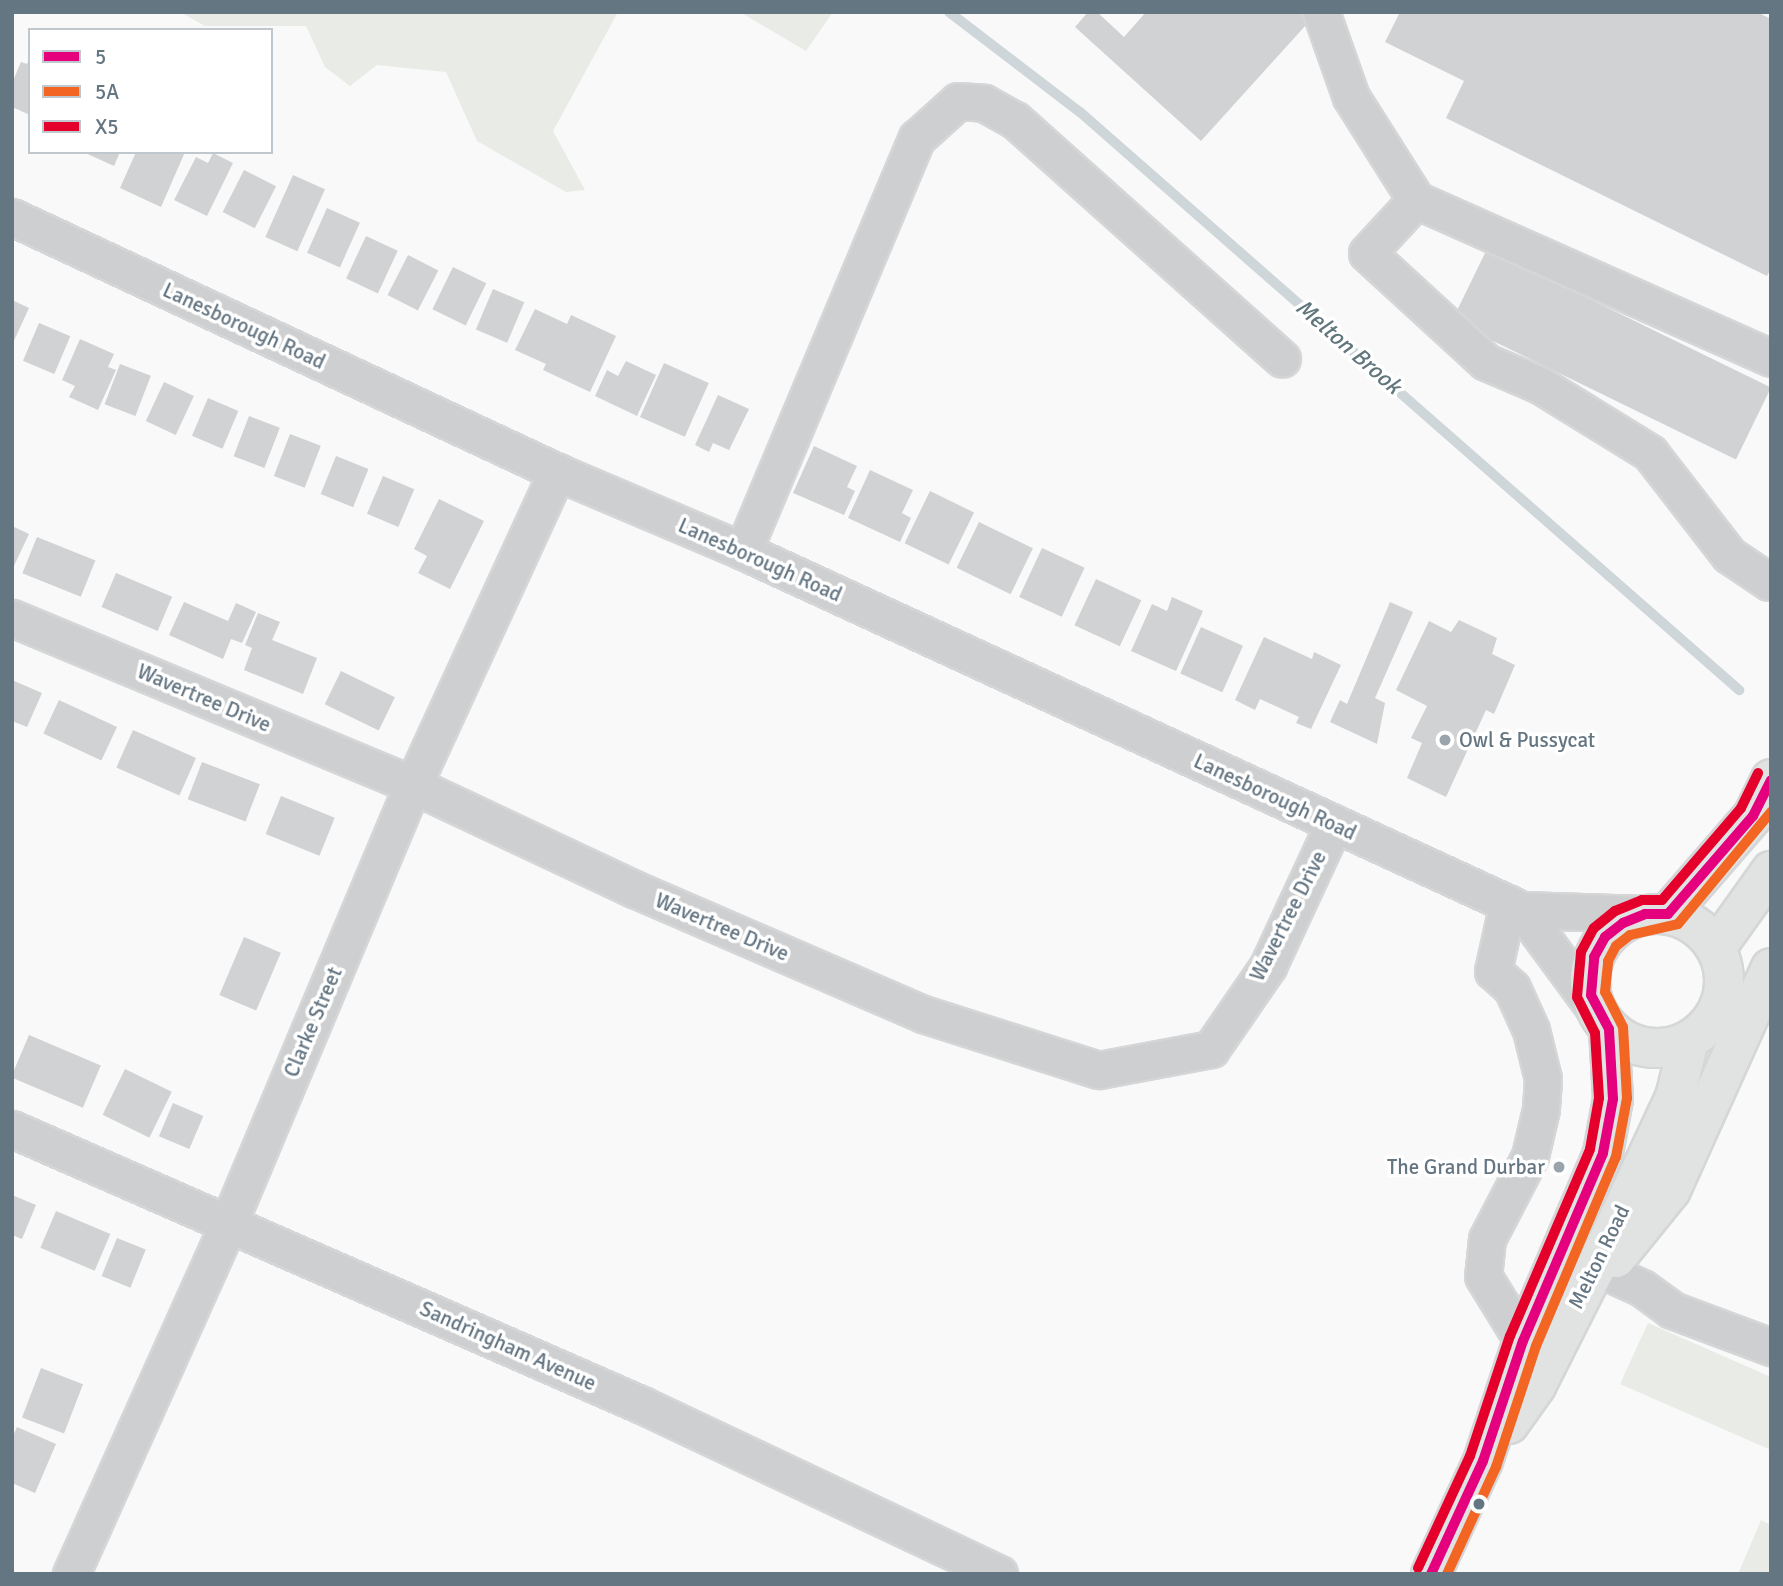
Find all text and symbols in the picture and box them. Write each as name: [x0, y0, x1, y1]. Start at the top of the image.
legend: [28, 28, 273, 154]
text: 5: [95, 44, 106, 70]
text: 5A: [95, 79, 119, 105]
text: X5: [95, 114, 119, 140]
street label: Lanesborough Road: [159, 277, 329, 375]
water label: Melton Brook: [1290, 294, 1406, 400]
street label: Lanesborough Road: [674, 513, 846, 607]
street label: Wavertree Drive: [133, 659, 275, 737]
place label: Owl & Pussycat: [1459, 727, 1595, 753]
marker: Owl & Pussycat: [1437, 732, 1453, 748]
street label: Lanesborough Road: [1190, 748, 1360, 846]
street label: Wavertree Drive: [1244, 847, 1332, 985]
street label: Wavertree Drive: [651, 888, 793, 966]
street label: Clarke Street: [279, 963, 347, 1081]
place label: The Grand Durbar: [1387, 1154, 1545, 1180]
marker: The Grand Durbar: [1551, 1159, 1567, 1175]
street label: Melton Road: [1563, 1201, 1635, 1313]
street label: Sandringham Avenue: [416, 1296, 600, 1396]
unlabelled marker: [1472, 1497, 1486, 1511]

